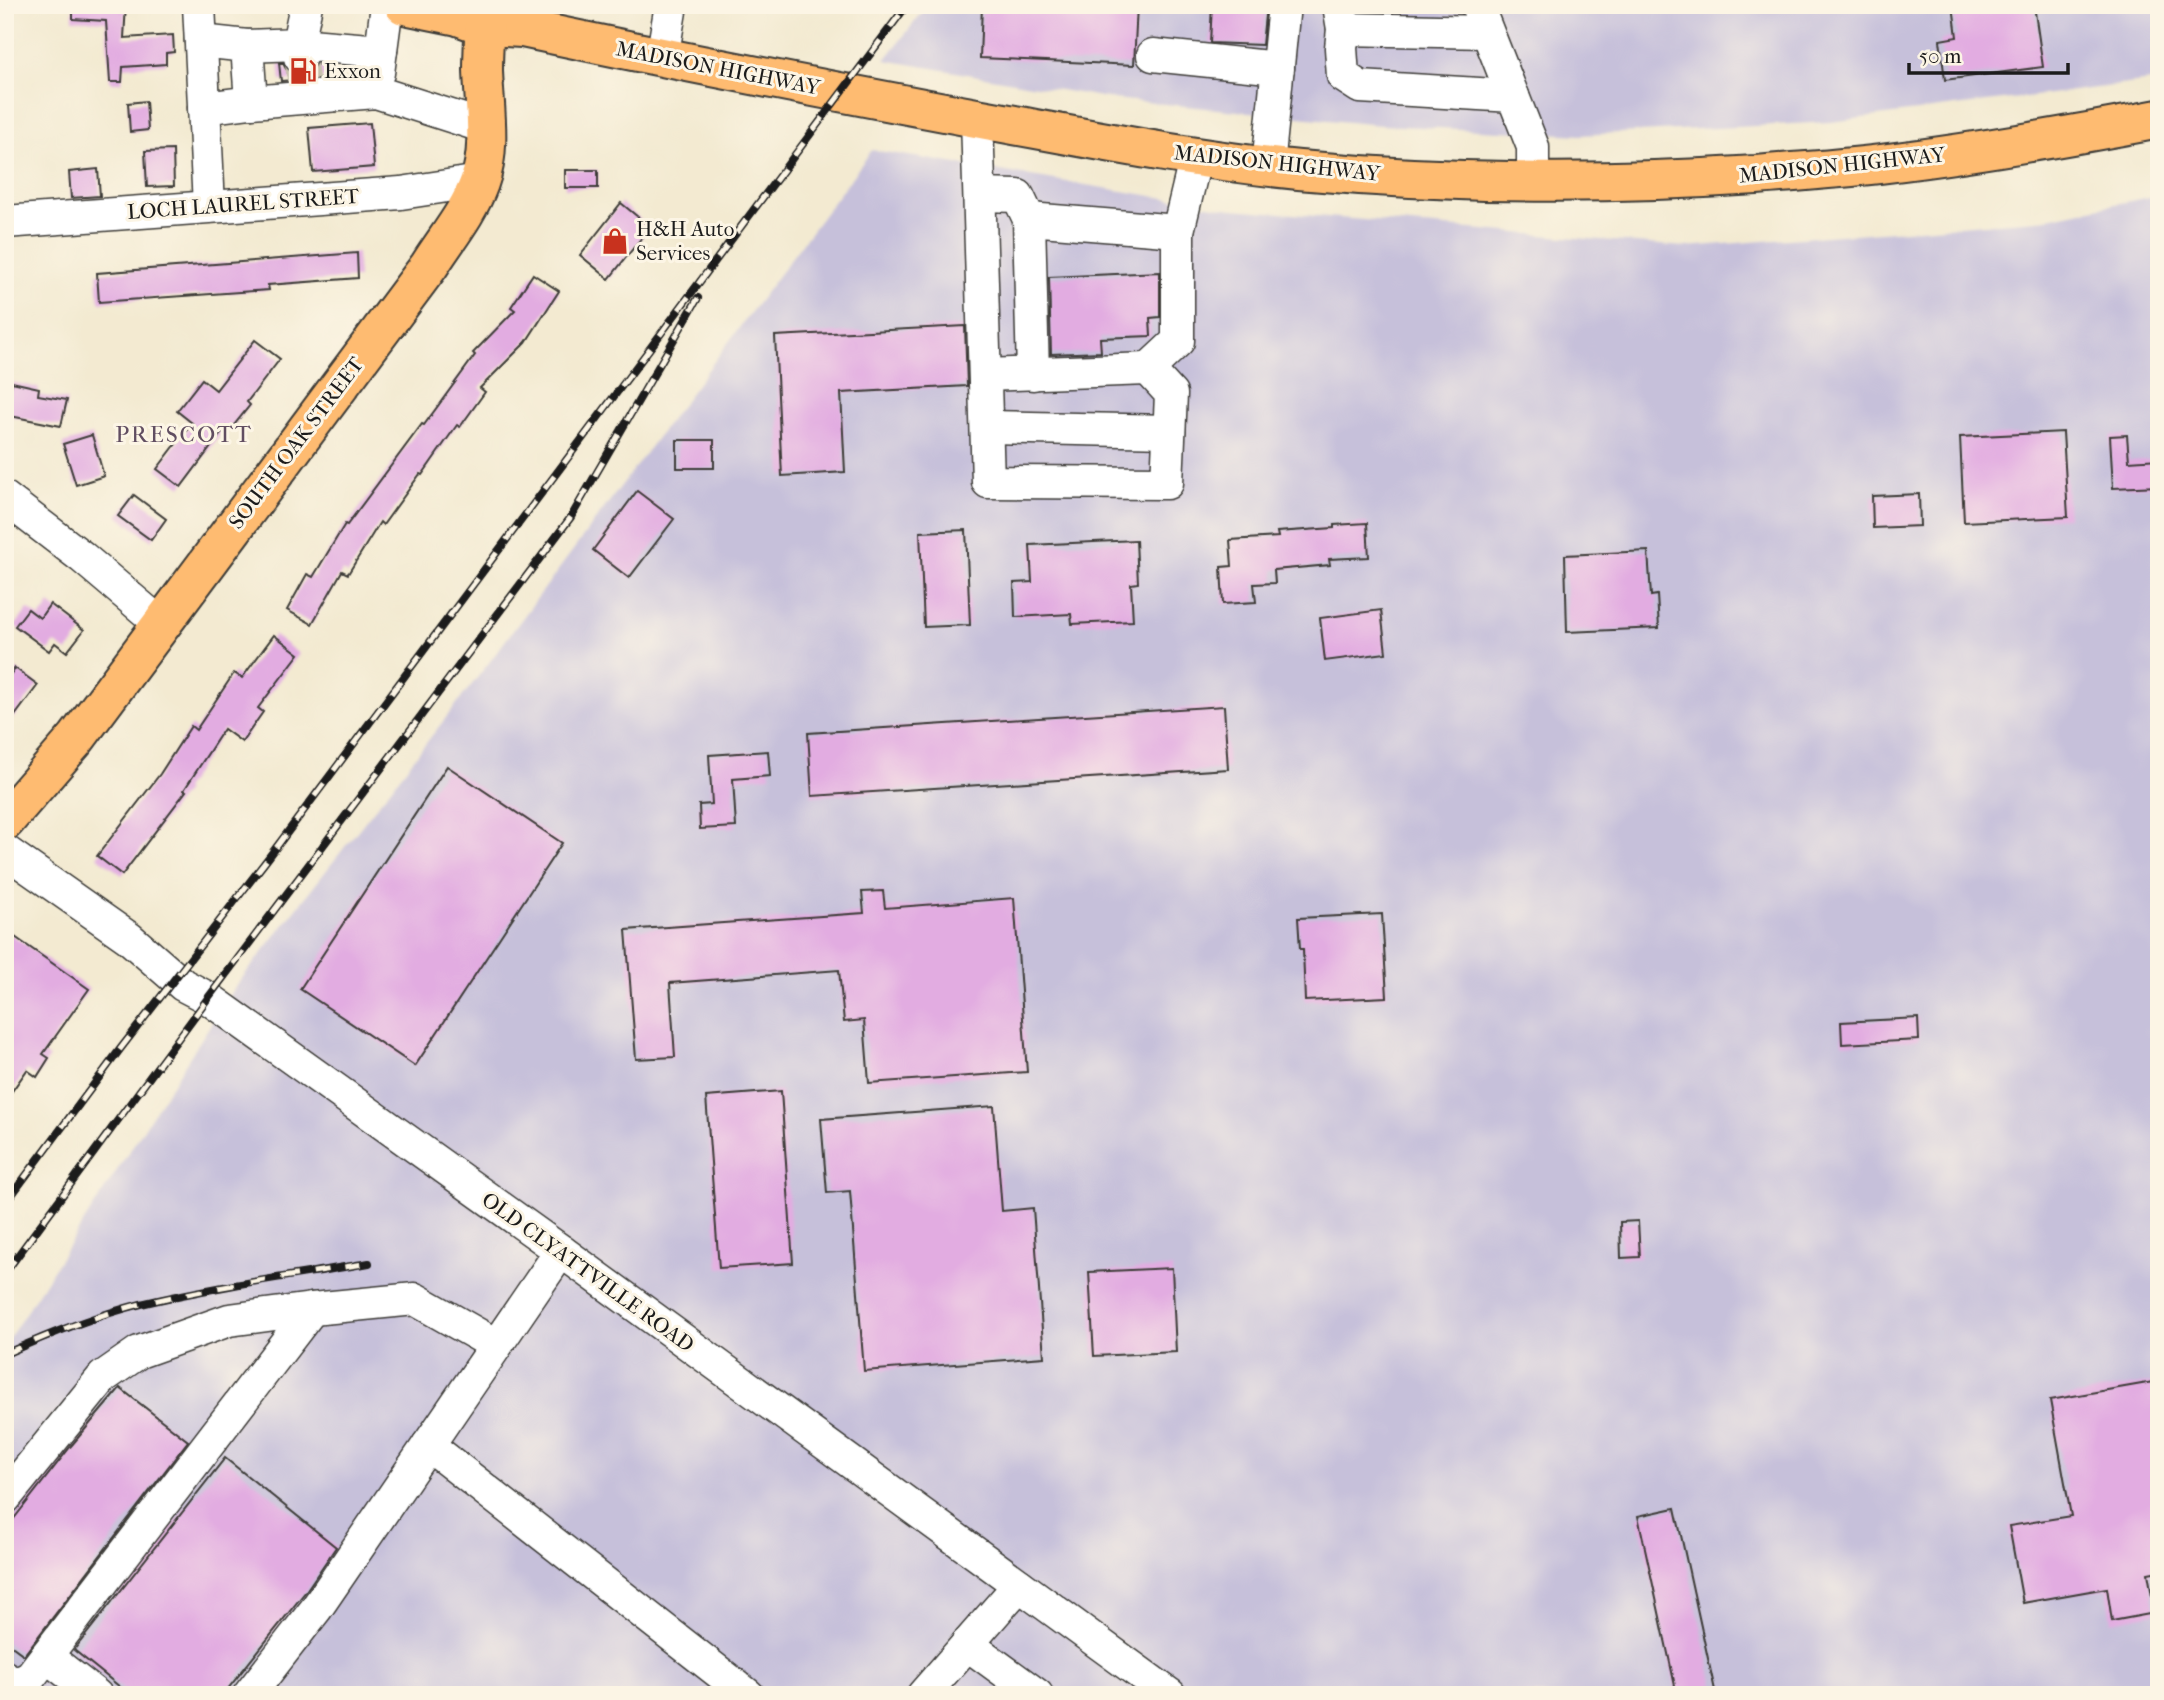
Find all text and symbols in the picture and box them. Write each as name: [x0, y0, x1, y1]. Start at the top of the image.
scale bar: [1909, 32, 2068, 76]
street label: MADISON HIGHWAY: [614, 36, 823, 100]
text: 50 m: [1919, 44, 1962, 68]
fuel station icon: Exxon: [288, 56, 318, 86]
place label: Exxon: [324, 59, 381, 83]
street label: MADISON HIGHWAY: [1173, 140, 1382, 186]
street label: MADISON HIGHWAY: [1738, 142, 1947, 188]
street label: LOCH LAUREL STREET: [126, 184, 360, 224]
place label: H&H Auto Services: [636, 217, 734, 265]
shop icon: H&H Auto Services: [600, 226, 630, 256]
street label: SOUTH OAK STREET: [224, 352, 369, 533]
district label: PRESCOTT: [115, 421, 253, 448]
street label: OLD CLYATTVILLE ROAD: [477, 1187, 699, 1357]

